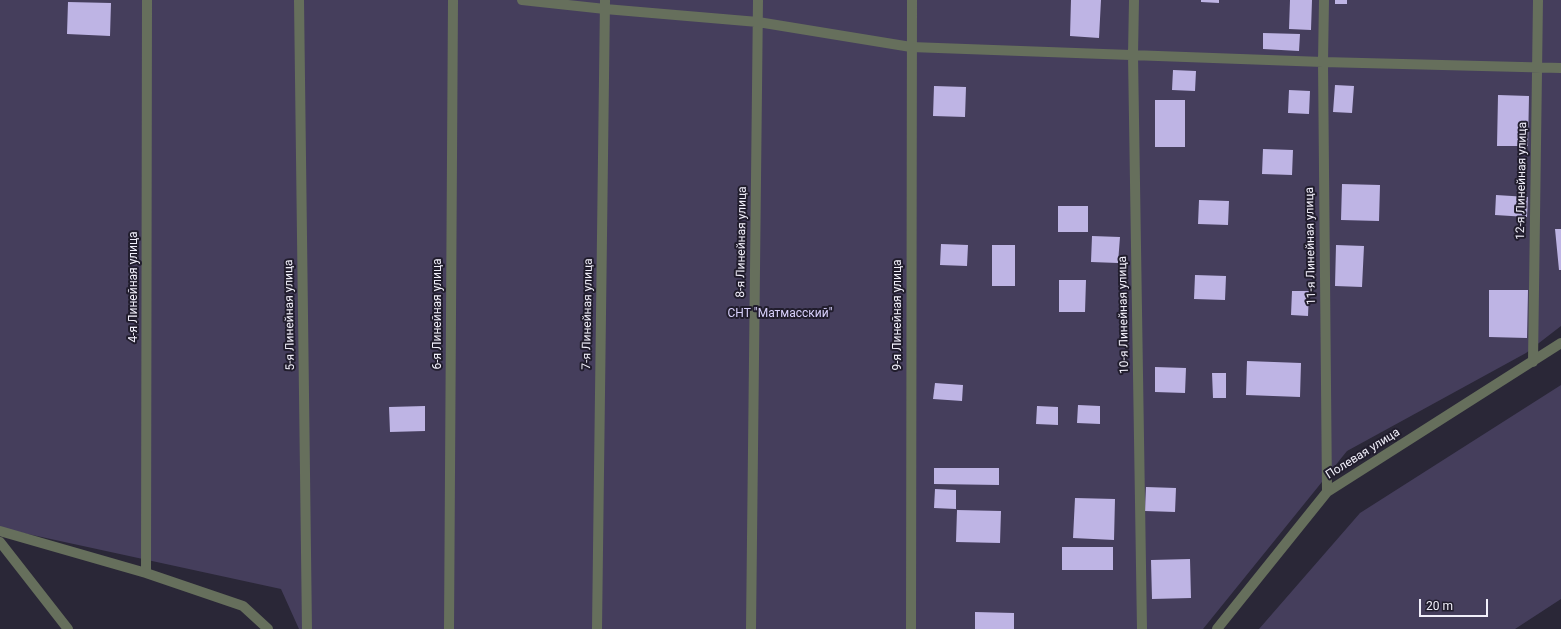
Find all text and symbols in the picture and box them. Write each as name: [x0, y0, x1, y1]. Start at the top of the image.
street label: 12-я Линейная улица: [1514, 122, 1530, 240]
street label: 8-я Линейная улица: [734, 186, 750, 298]
street label: 11-я Линейная улица: [1303, 187, 1319, 305]
street label: 4-я Линейная улица: [127, 231, 141, 343]
street label: 10-я Линейная улица: [1116, 256, 1132, 374]
street label: 6-я Линейная улица: [431, 258, 445, 370]
street label: 7-я Линейная улица: [580, 258, 596, 370]
street label: 5-я Линейная улица: [282, 259, 298, 371]
street label: 9-я Линейная улица: [891, 259, 905, 371]
park label: СНТ "Матмасский": [727, 307, 833, 321]
street label: Полевая улица: [1323, 426, 1403, 482]
scale bar: [1421, 591, 1490, 617]
text: 20 m: [1426, 599, 1453, 613]

